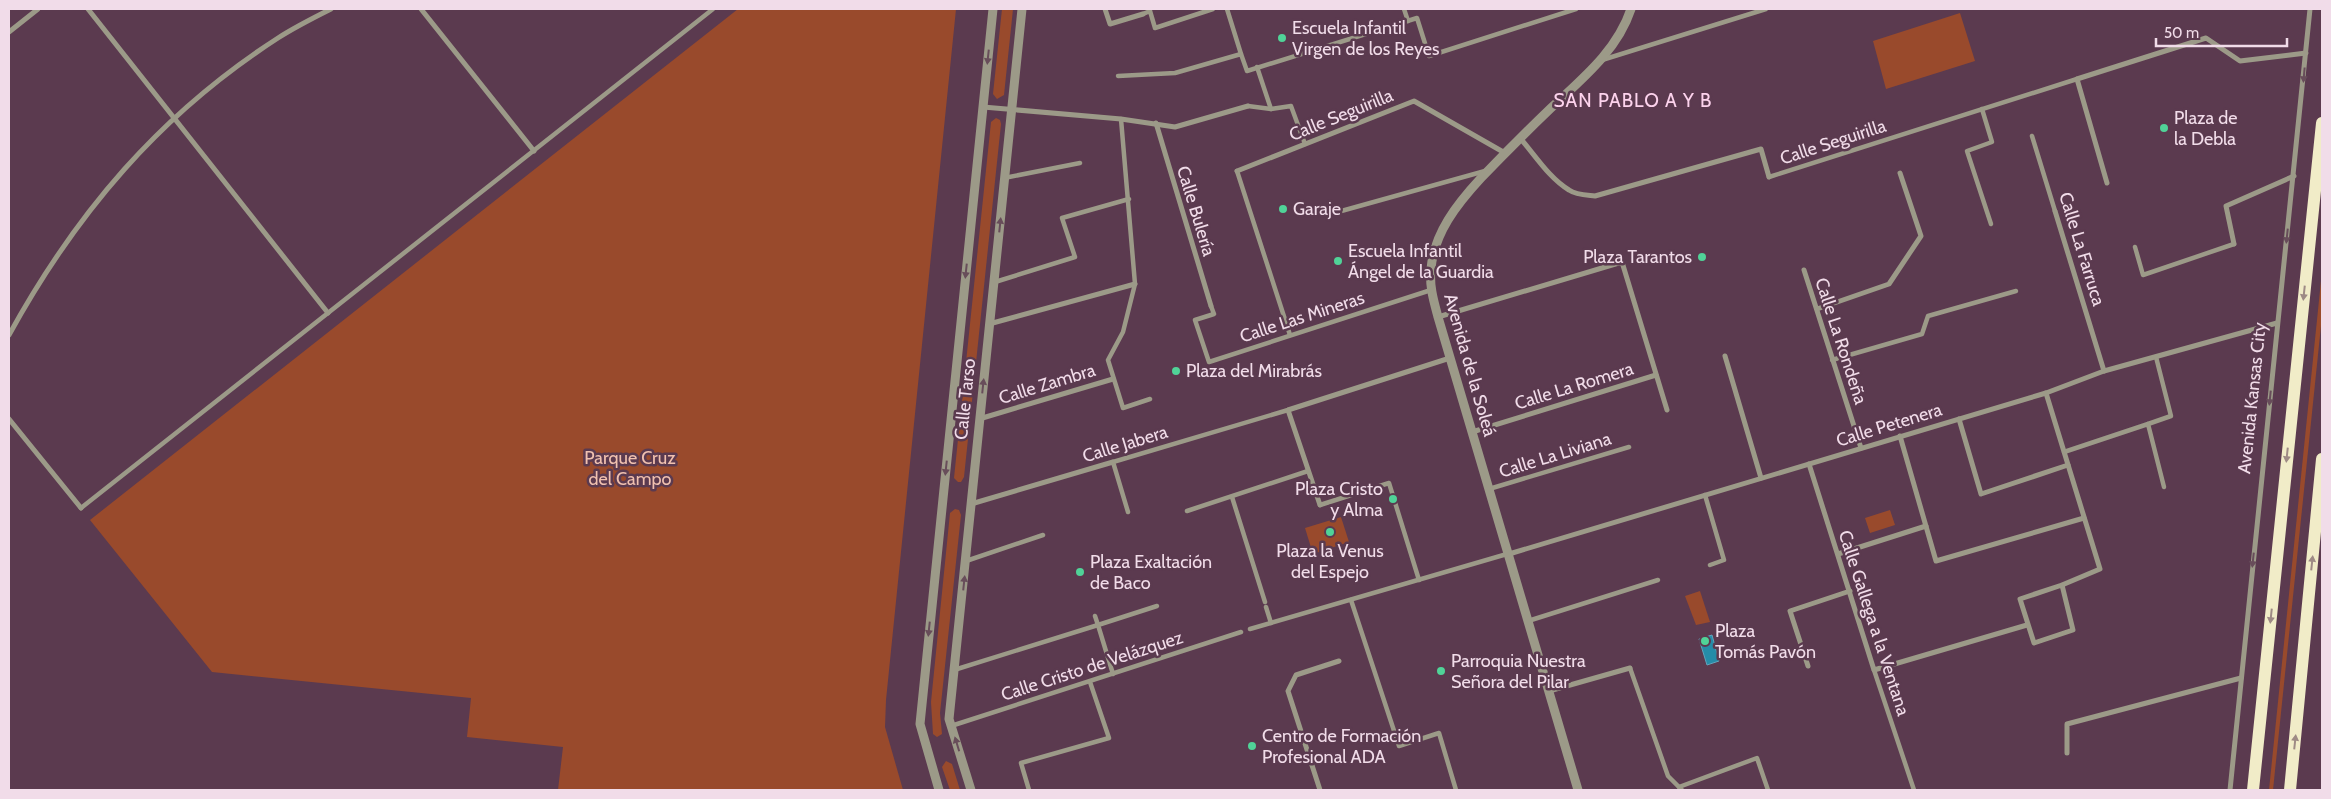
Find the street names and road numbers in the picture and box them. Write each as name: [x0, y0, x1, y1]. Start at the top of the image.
street label: Calle Seguirilla: [1286, 84, 1396, 146]
street label: Calle Seguirilla: [1777, 114, 1889, 169]
street label: Calle Bulería: [1172, 163, 1220, 259]
street label: Calle La Farruca: [2054, 189, 2110, 309]
street label: Calle La Rondeña: [1810, 275, 1872, 407]
street label: Calle Las Mineras: [1237, 286, 1367, 348]
street label: Avenida de la Soleá: [1439, 291, 1501, 439]
street label: Avenida Kansas City: [2233, 321, 2271, 475]
street label: Calle Tarso: [950, 357, 980, 441]
street label: Calle La Romera: [1512, 357, 1636, 414]
street label: Calle Zambra: [996, 359, 1098, 409]
street label: Calle Petenera: [1833, 398, 1945, 452]
street label: Calle Jabera: [1080, 421, 1171, 467]
street label: Calle La Liviana: [1496, 427, 1614, 482]
street label: Calle Gallega a la Ventana: [1834, 528, 1914, 719]
street label: Calle Cristo de Velázquez: [998, 626, 1186, 706]

